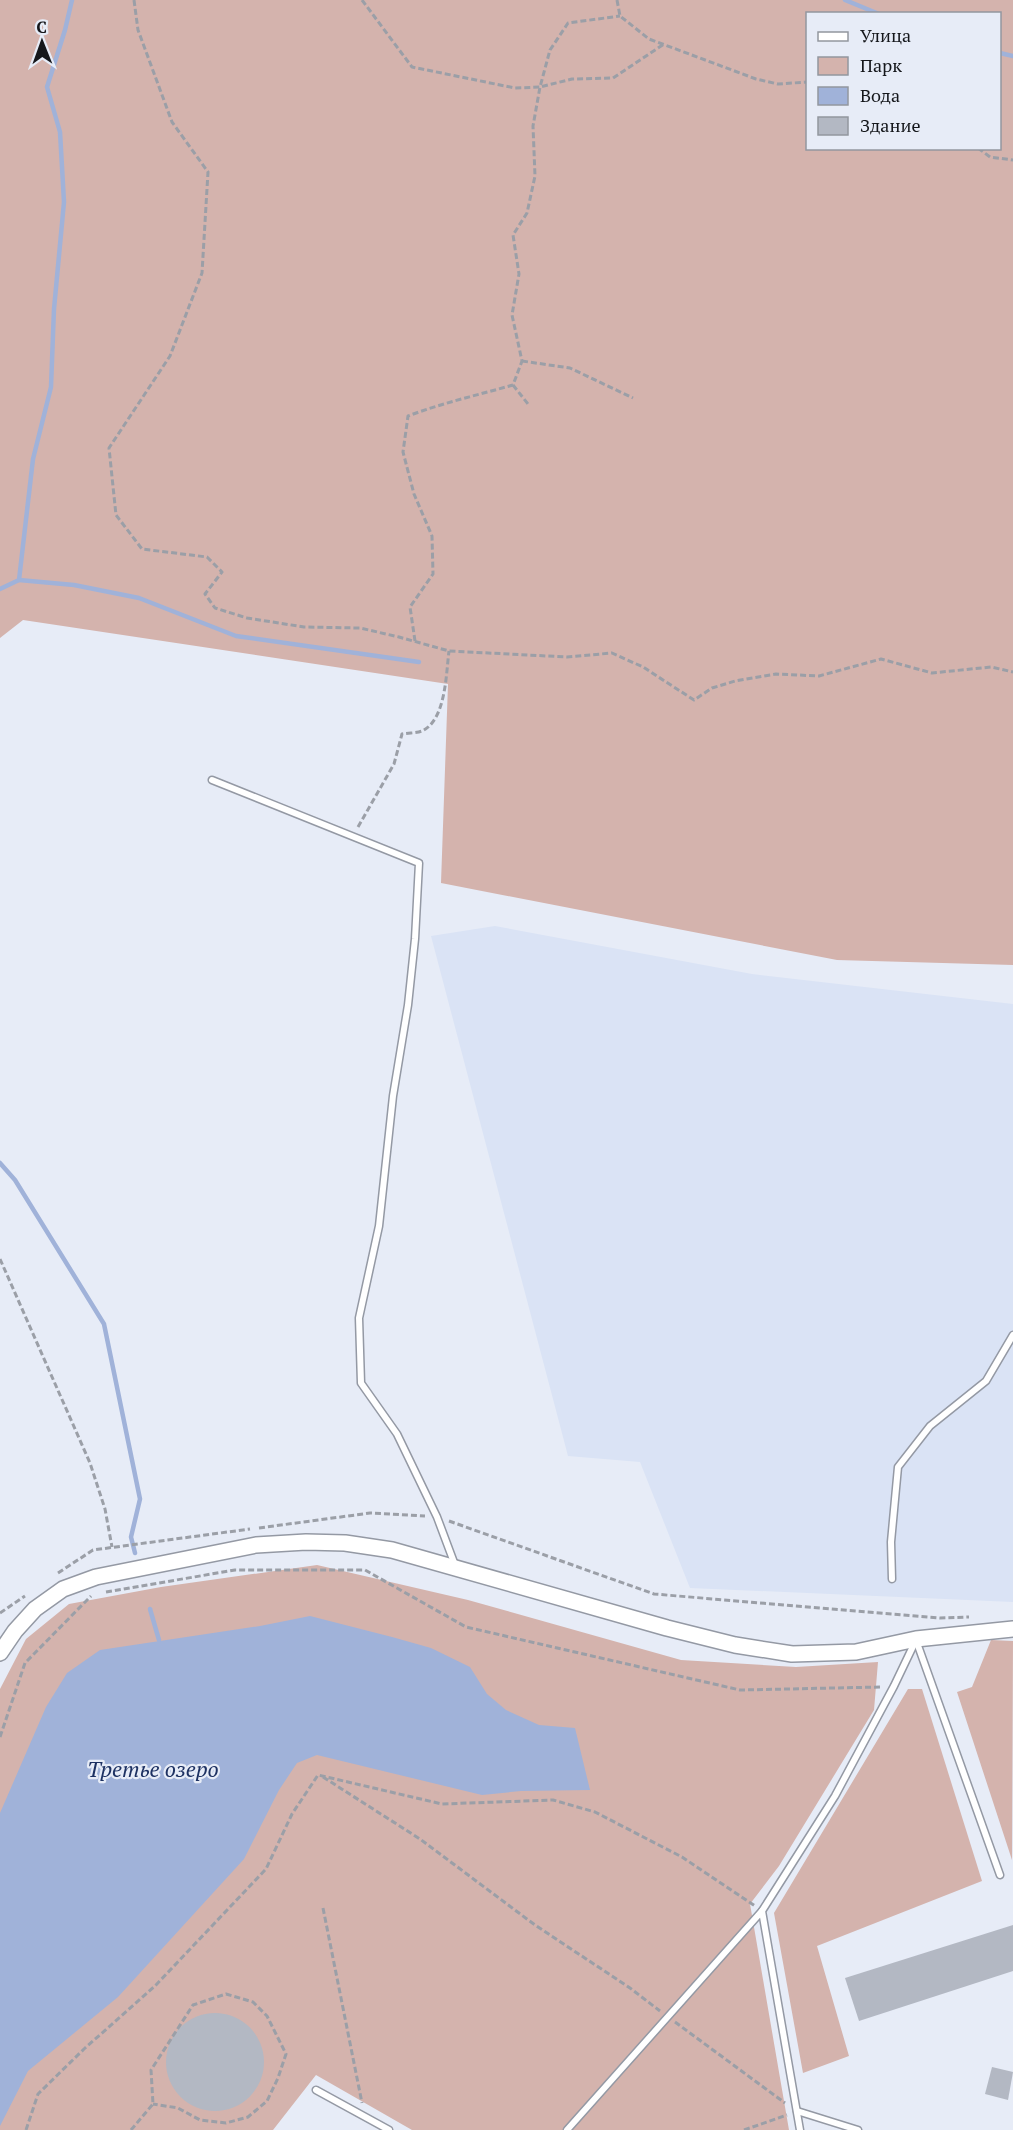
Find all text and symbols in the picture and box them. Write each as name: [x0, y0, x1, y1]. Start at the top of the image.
north arrow: [12, 12, 72, 72]
legend: [806, 12, 1001, 150]
text: С: [36, 16, 47, 38]
text: Улица: [860, 23, 911, 47]
text: Парк: [860, 53, 902, 77]
text: Вода: [860, 83, 900, 107]
text: Здание: [860, 113, 920, 137]
water label: Третье озеро: [87, 1754, 219, 1783]

